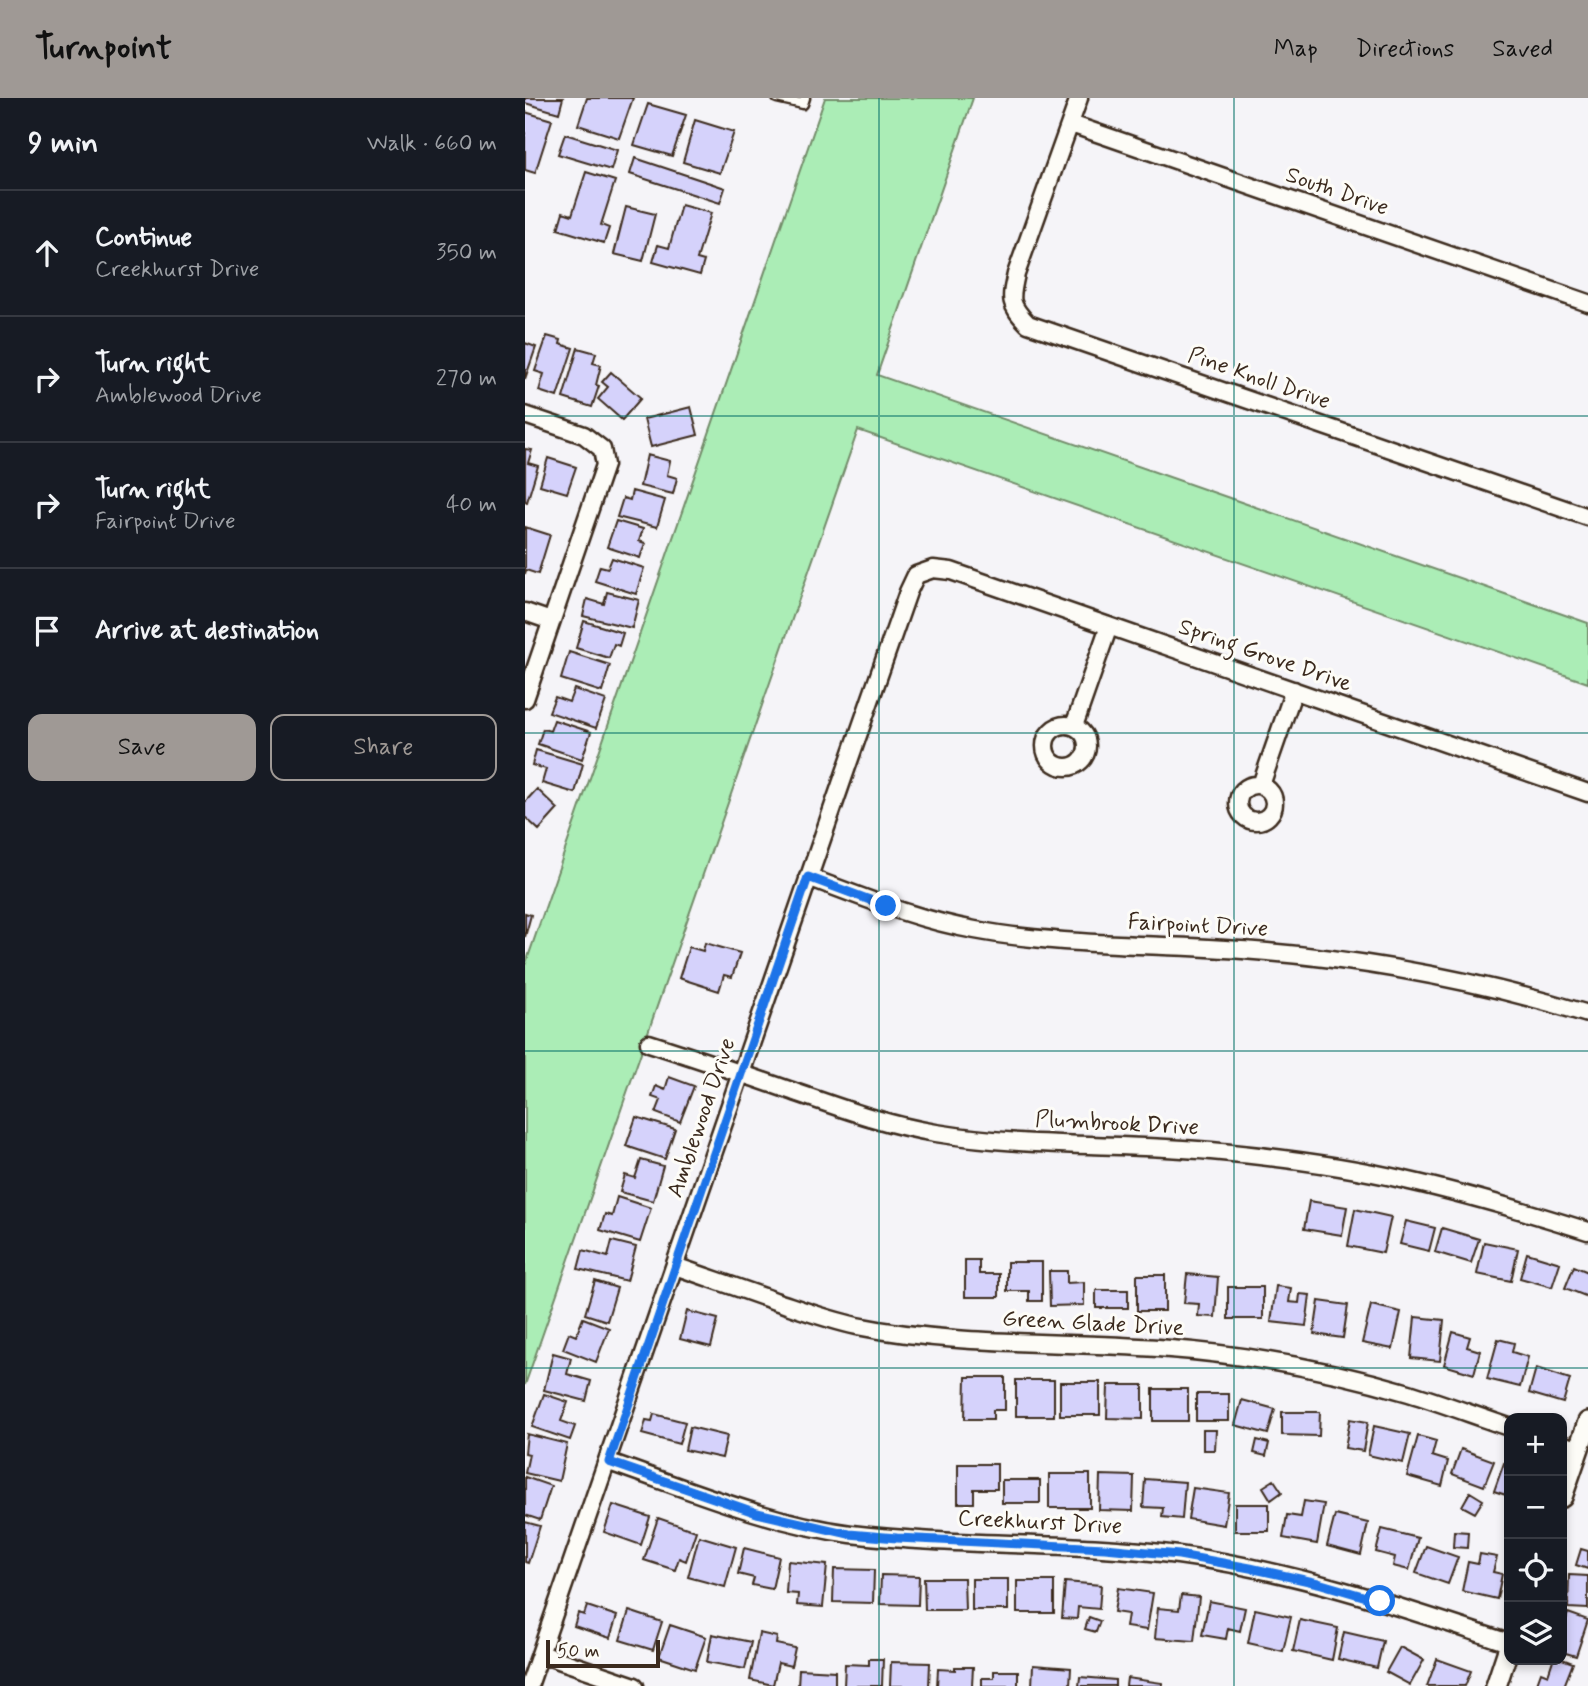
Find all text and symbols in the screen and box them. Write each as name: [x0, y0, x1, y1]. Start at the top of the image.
text: Turnpoint: [35, 27, 172, 71]
text: Map: [1274, 34, 1318, 65]
text: Directions: [1356, 34, 1454, 65]
text: Saved: [1492, 34, 1553, 65]
text: 9 min: [28, 124, 98, 163]
text: Walk · 660 m: [367, 129, 497, 159]
street label: South Drive: [1282, 160, 1392, 224]
text: Continue: [95, 221, 192, 255]
icon: ahead: [28, 234, 66, 272]
text: 350 m: [436, 238, 497, 268]
text: Creekhurst Drive: [95, 255, 260, 285]
street label: Pine Knoll Drive: [1184, 341, 1334, 417]
text: Turn right: [95, 347, 211, 381]
icon: right: [28, 360, 66, 398]
text: 270 m: [436, 364, 497, 394]
text: Amblewood Drive: [95, 381, 262, 411]
text: Turn right: [95, 473, 211, 507]
icon: right: [28, 486, 66, 524]
text: 40 m: [446, 490, 497, 520]
text: Fairpoint Drive: [95, 507, 236, 537]
icon: arrive: [28, 612, 66, 650]
street label: Spring Grove Drive: [1174, 612, 1356, 702]
text: Arrive at destination: [95, 614, 319, 648]
button: Save: [28, 714, 256, 781]
button: Share: [270, 714, 497, 781]
route end: [870, 890, 901, 921]
street label: Fairpoint Drive: [1127, 907, 1269, 945]
street label: Amblewood Drive: [661, 1034, 743, 1202]
street label: Plumbrook Drive: [1034, 1105, 1200, 1143]
street label: Green Glade Drive: [1001, 1304, 1185, 1344]
map controls: [1504, 1413, 1567, 1665]
button: +: [1504, 1413, 1567, 1476]
button: −: [1504, 1476, 1567, 1539]
street label: Creekhurst Drive: [957, 1504, 1123, 1542]
button: locate: [1504, 1539, 1567, 1602]
route start: [1364, 1585, 1395, 1616]
button: layers: [1504, 1602, 1567, 1665]
scale bar: [546, 1637, 660, 1669]
text: 50 m: [557, 1639, 600, 1664]

